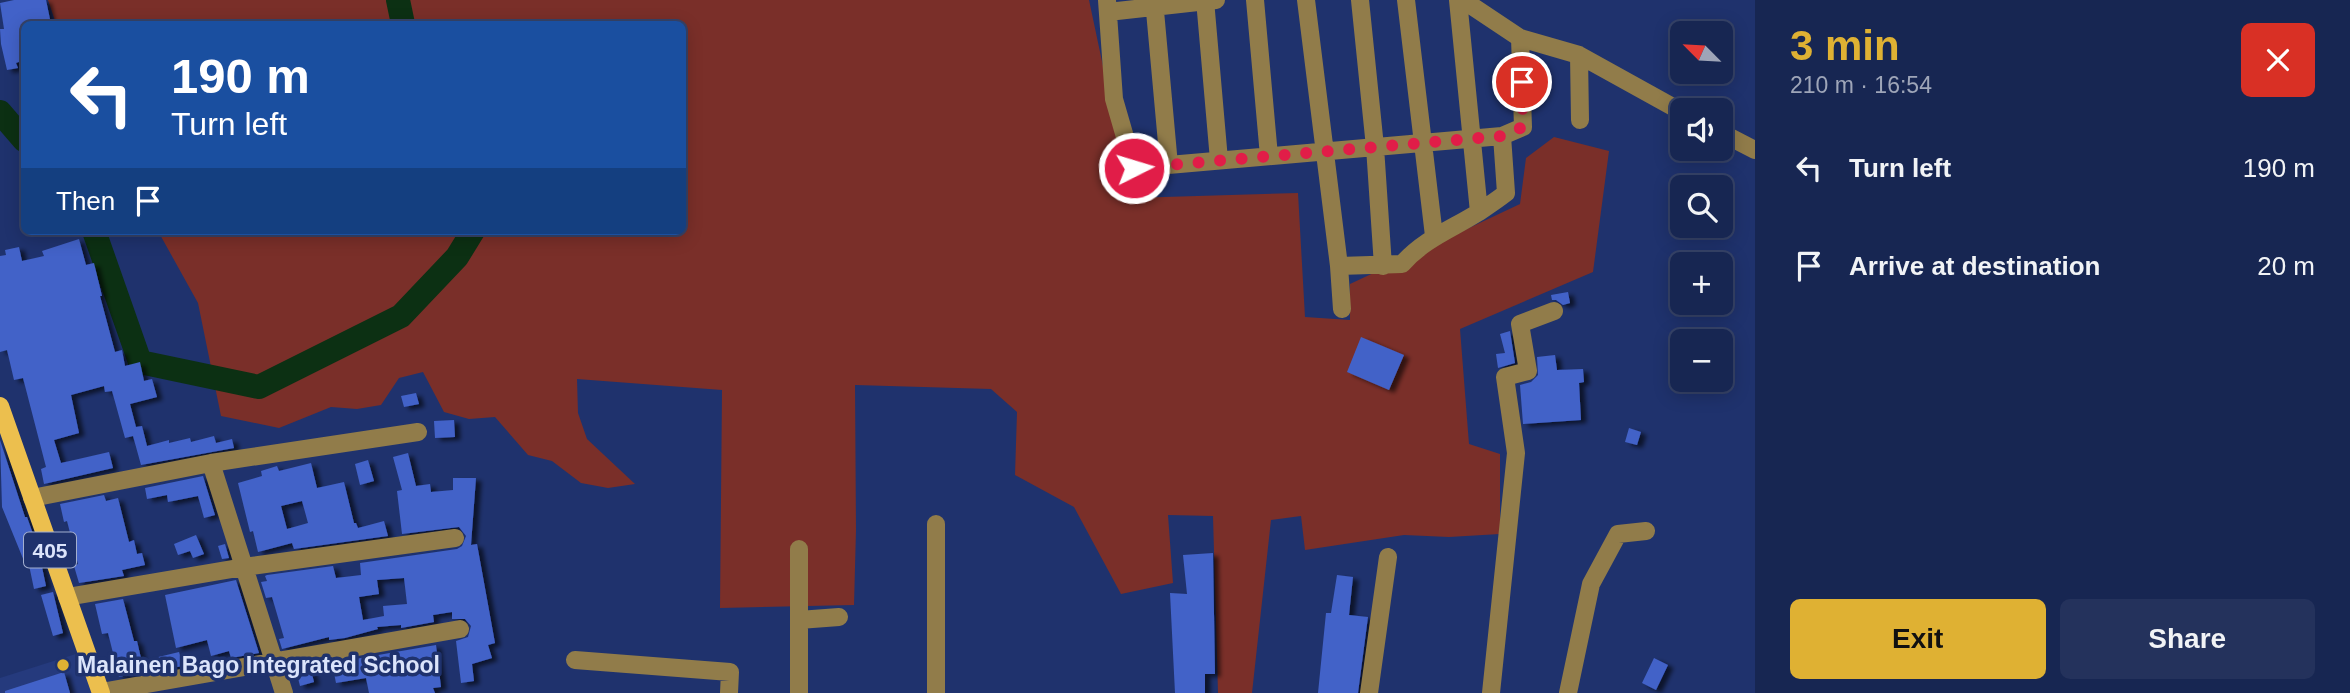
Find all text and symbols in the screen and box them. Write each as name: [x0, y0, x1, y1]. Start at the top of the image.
north arrow: [1670, 21, 1732, 84]
map controls: [1670, 21, 1733, 392]
text: 3 min: [1790, 22, 1900, 69]
button: close: [2241, 23, 2315, 97]
icon: left: [56, 49, 147, 140]
text: 190 m: [171, 49, 310, 103]
pin: [1492, 52, 1552, 112]
icon: arrive: [1503, 63, 1541, 101]
text: 210 m · 16:54: [1790, 72, 1932, 98]
button: sound: [1670, 98, 1733, 161]
text: Turn left: [171, 106, 287, 142]
position arrow: [1097, 131, 1171, 205]
icon: left: [1790, 149, 1828, 187]
text: Turn left: [1849, 153, 1951, 183]
text: 190 m: [2243, 153, 2315, 183]
button: search: [1670, 175, 1733, 238]
icon: arrive: [129, 182, 167, 220]
text: Then: [56, 186, 115, 216]
icon: arrive: [1790, 247, 1828, 285]
text: Arrive at destination: [1849, 251, 2100, 281]
text: 20 m: [2257, 251, 2315, 281]
button: +: [1670, 252, 1733, 315]
button: −: [1670, 329, 1733, 392]
road number: 405: [24, 532, 76, 568]
button: Exit: [1790, 599, 2046, 679]
button: Share: [2060, 599, 2315, 679]
place label: Malainen Bago Integrated School: [77, 652, 440, 678]
marker: Malainen Bago Integrated School: [55, 657, 71, 673]

